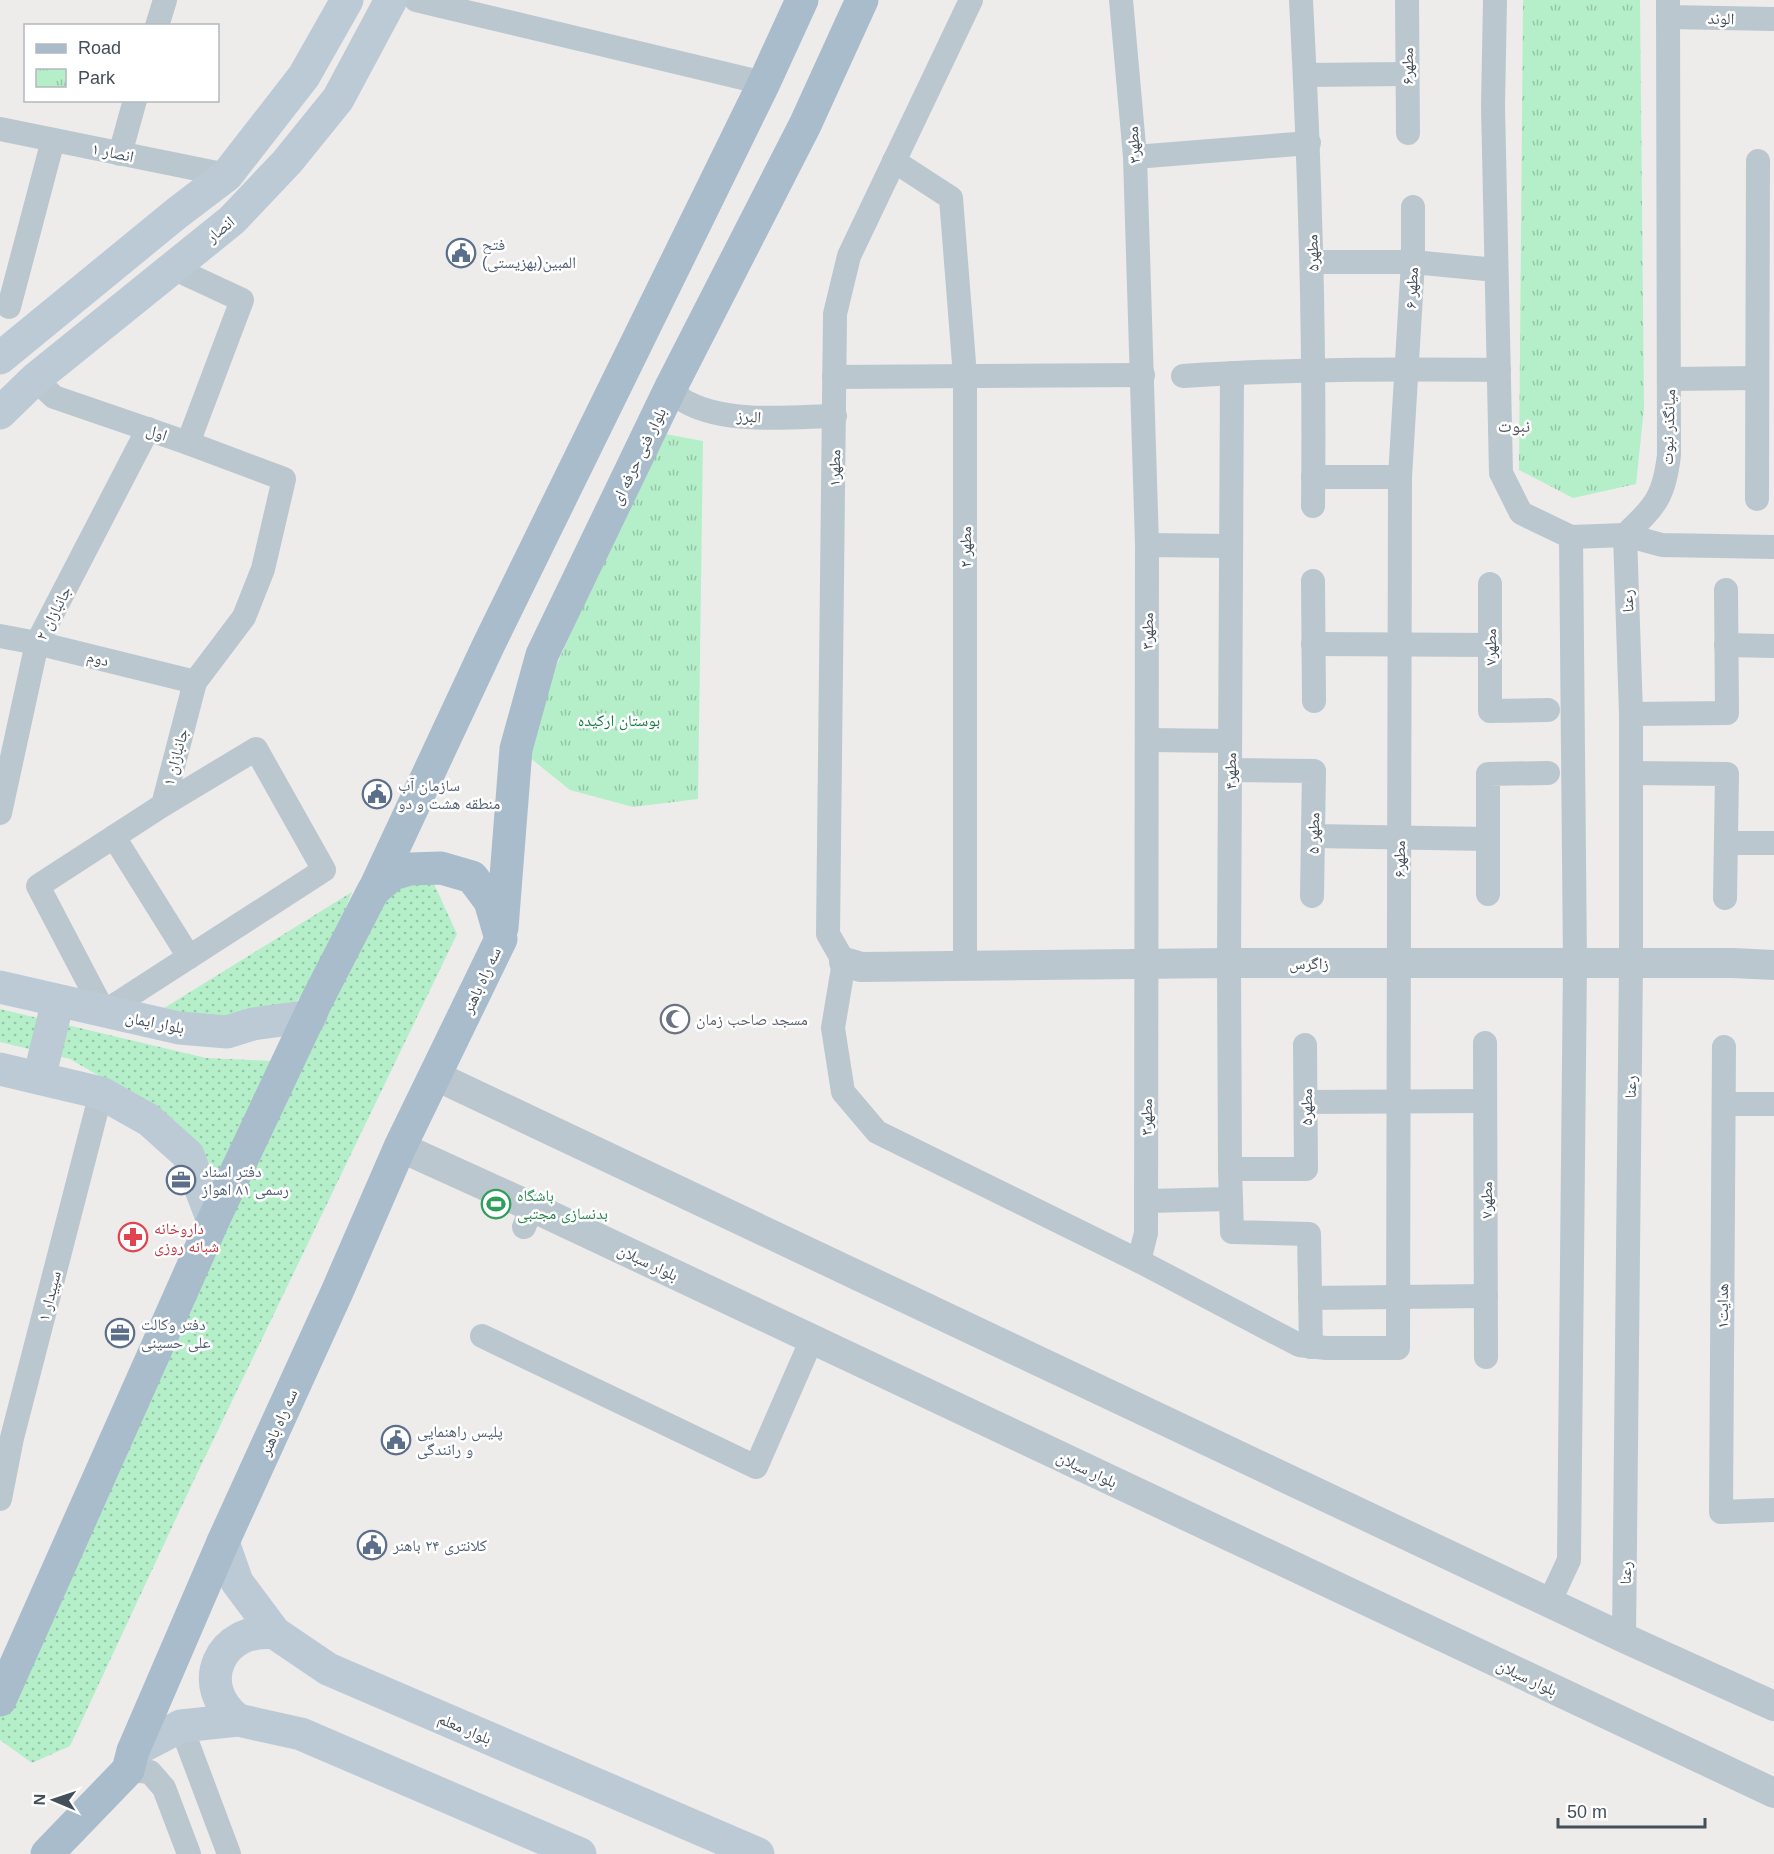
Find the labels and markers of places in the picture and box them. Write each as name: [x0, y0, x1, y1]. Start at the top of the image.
place label: فتح المبین(بهزیستی): [482, 236, 576, 273]
public building icon: فتح المبین(بهزیستی): [445, 237, 477, 269]
place label: سازمان آب منطقه هشت و دو: [398, 777, 500, 813]
public building icon: سازمان آب منطقه هشت و دو: [361, 778, 393, 810]
mosque icon: مسجد صاحب زمان: [659, 1003, 691, 1035]
place label: مسجد صاحب زمان: [696, 1011, 808, 1030]
place label: دفتر اسناد رسمی ۸۱ اهواز: [201, 1163, 289, 1200]
office icon: دفتر اسناد رسمی ۸۱ اهواز: [165, 1164, 197, 1196]
place label: باشگاه بدنسازی مجتبی: [517, 1187, 608, 1224]
sports icon: باشگاه بدنسازی مجتبی: [480, 1188, 512, 1220]
place label: داروخانه شبانه روزی: [154, 1220, 219, 1257]
pharmacy icon: داروخانه شبانه روزی: [117, 1221, 149, 1253]
place label: دفتر وکالت علی حسینی: [141, 1316, 211, 1353]
office icon: دفتر وکالت علی حسینی: [104, 1317, 136, 1349]
place label: پلیس راهنمایی و رانندگی: [417, 1423, 503, 1460]
public building icon: پلیس راهنمایی و رانندگی: [380, 1424, 412, 1456]
public building icon: کلانتری ۲۴ باهنر: [356, 1529, 388, 1561]
place label: کلانتری ۲۴ باهنر: [392, 1537, 487, 1556]

